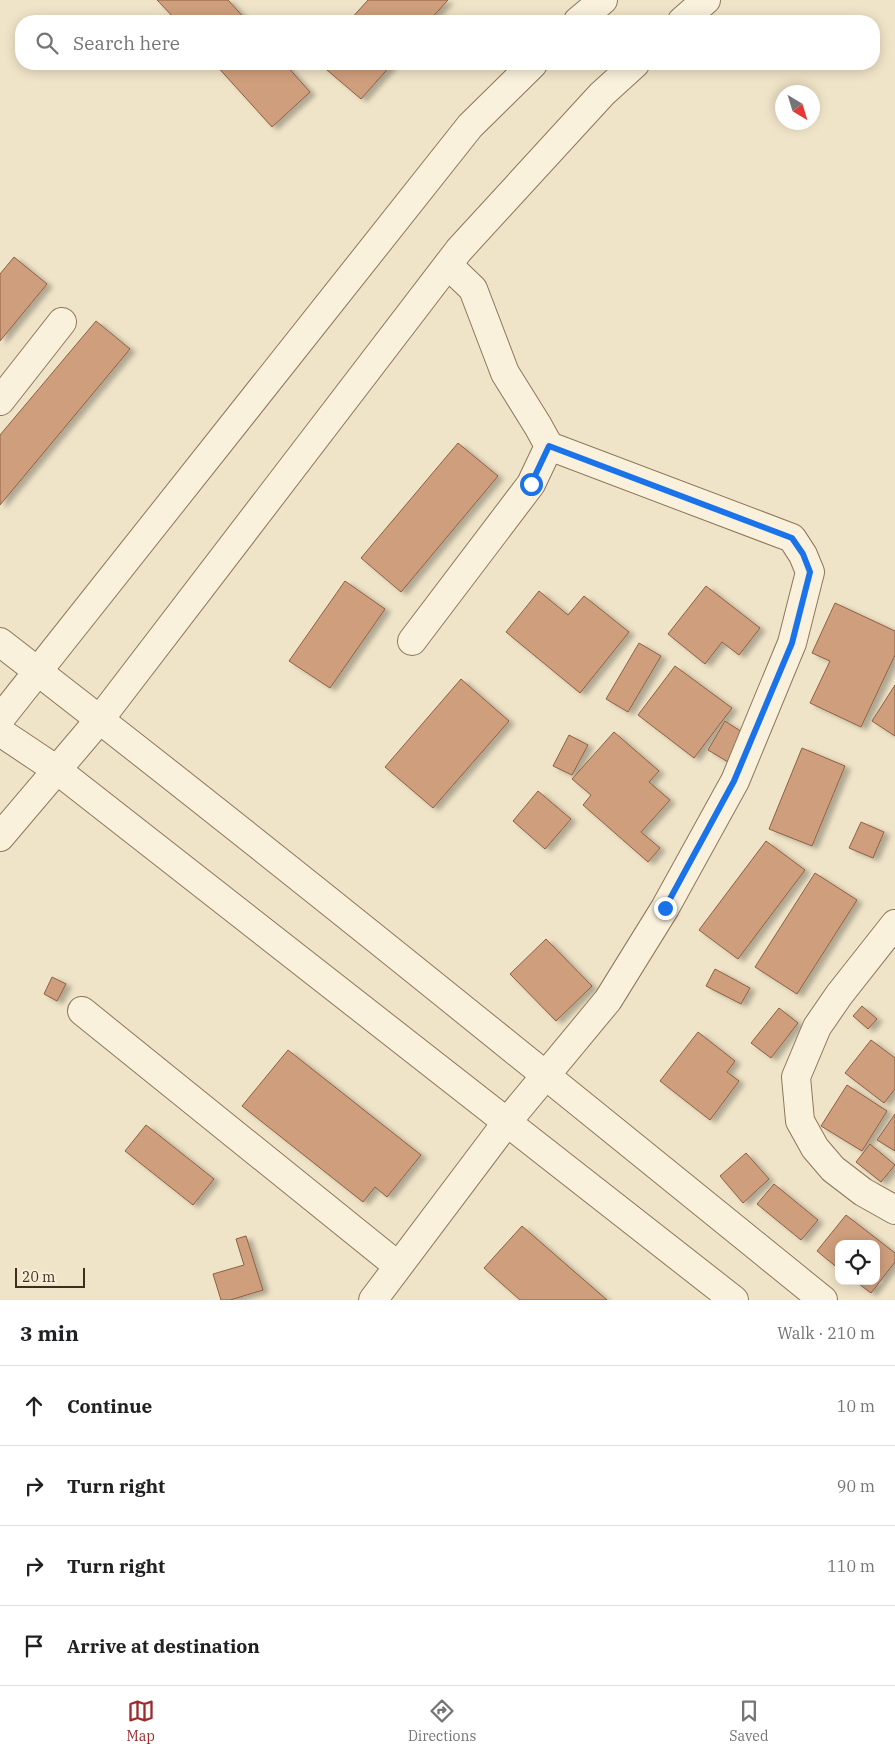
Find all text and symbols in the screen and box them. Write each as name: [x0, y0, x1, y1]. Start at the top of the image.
search box: [15, 15, 880, 70]
icon: search: [33, 29, 61, 57]
text: Search here: [73, 31, 180, 55]
north arrow: [775, 85, 820, 130]
route start: [520, 473, 543, 496]
route end: [654, 897, 677, 920]
map controls: [835, 1240, 880, 1285]
button: locate: [835, 1240, 880, 1285]
scale bar: [15, 1265, 85, 1288]
text: 20 m: [22, 1268, 55, 1286]
text: 3 min: [20, 1319, 79, 1347]
text: Walk · 210 m: [777, 1323, 875, 1343]
icon: ahead: [20, 1392, 48, 1420]
text: Continue: [67, 1394, 152, 1418]
text: 10 m: [837, 1396, 875, 1416]
icon: right: [20, 1472, 48, 1500]
text: Turn right: [67, 1474, 165, 1498]
text: 90 m: [837, 1476, 875, 1496]
icon: right: [20, 1552, 48, 1580]
text: Turn right: [67, 1554, 165, 1578]
text: 110 m: [827, 1556, 875, 1576]
icon: arrive: [20, 1632, 48, 1660]
text: Arrive at destination: [67, 1634, 260, 1658]
tab: Map: [127, 1697, 155, 1745]
tab: Directions: [408, 1697, 476, 1745]
tab: Saved: [729, 1697, 768, 1745]

